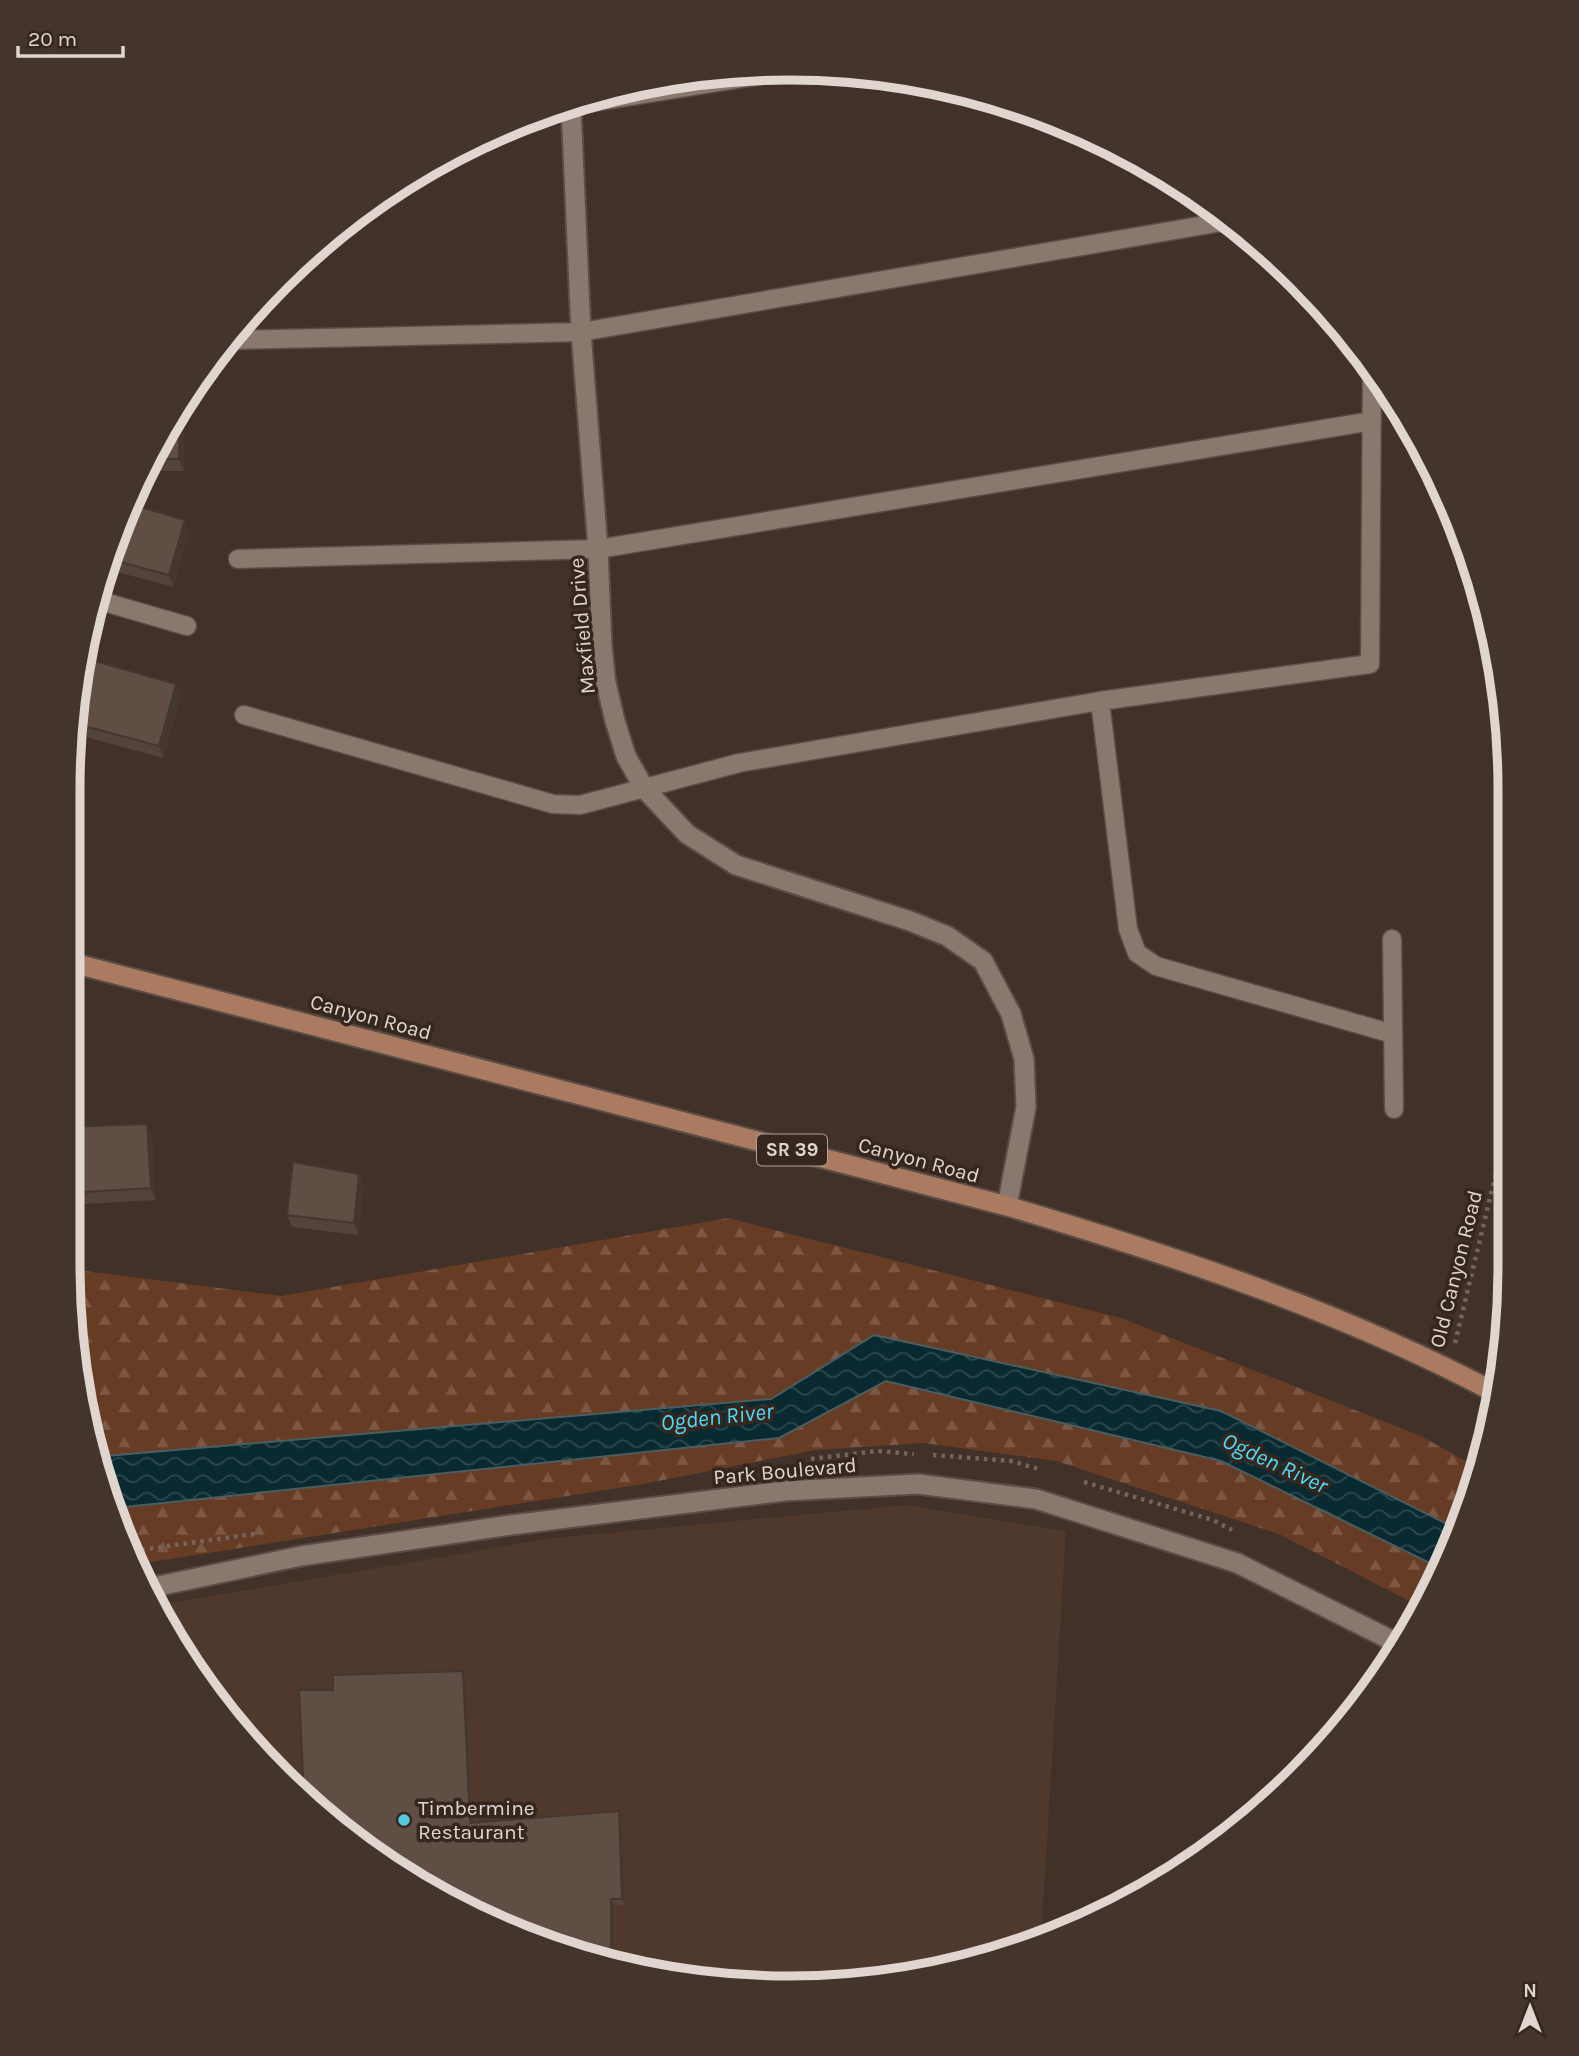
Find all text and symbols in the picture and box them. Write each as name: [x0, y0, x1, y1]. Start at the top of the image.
scale bar: [18, 14, 122, 58]
text: 20 m: [28, 27, 77, 51]
street label: Maxfield Drive: [564, 557, 600, 695]
street label: Canyon Road: [308, 989, 434, 1045]
street label: Canyon Road: [856, 1132, 982, 1188]
road number: SR 39: [757, 1134, 827, 1166]
street label: Old Canyon Road: [1425, 1188, 1487, 1350]
water label: Ogden River: [659, 1398, 776, 1436]
water label: Ogden River: [1218, 1427, 1333, 1500]
street label: Park Boulevard: [712, 1453, 858, 1489]
place label: Timbermine Restaurant: [418, 1796, 535, 1844]
marker: Timbermine Restaurant: [396, 1812, 412, 1828]
north arrow: [1495, 1972, 1565, 2042]
text: N: [1523, 1980, 1537, 2002]

